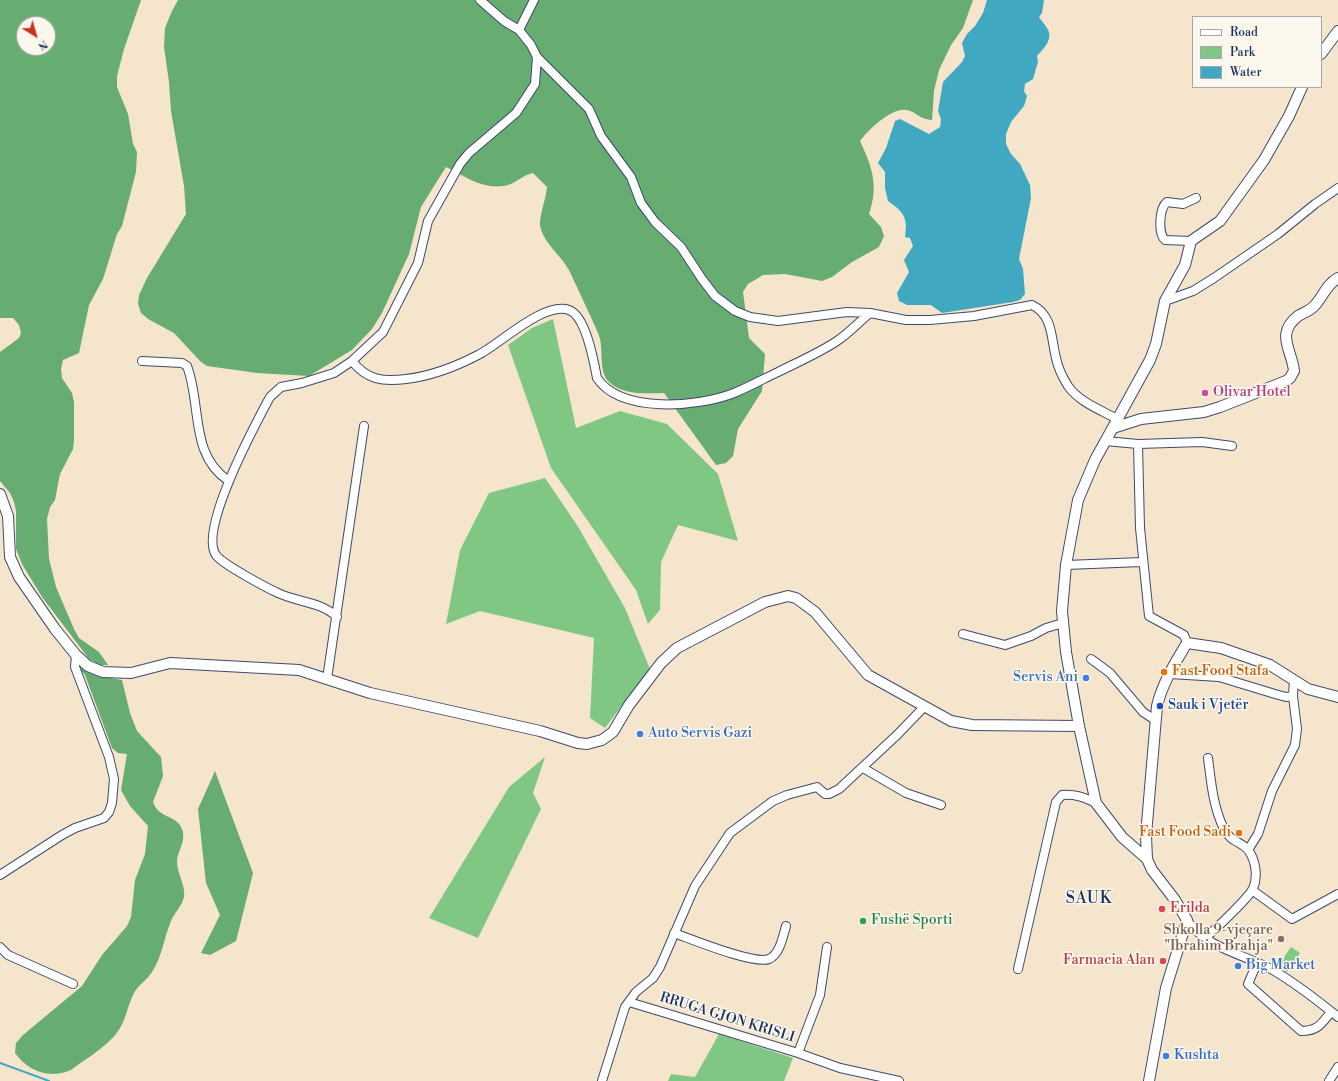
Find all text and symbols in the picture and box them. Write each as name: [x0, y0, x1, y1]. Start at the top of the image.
north arrow: [16, 16, 56, 56]
legend: [1192, 16, 1322, 88]
text: Road: [1230, 25, 1258, 40]
text: N: [35, 37, 50, 53]
text: Park: [1230, 45, 1255, 60]
text: Water: [1230, 65, 1262, 80]
place label: Olivar Hotel: [1213, 385, 1291, 401]
marker: Olivar Hotel: [1200, 388, 1210, 398]
place label: Fast Food Stafa: [1172, 664, 1269, 680]
marker: Fast Food Stafa: [1159, 667, 1169, 677]
place label: Servis Ani: [1013, 670, 1078, 686]
marker: Servis Ani: [1081, 673, 1091, 683]
place label: Sauk i Vjetër: [1168, 698, 1248, 714]
marker: Sauk i Vjetër: [1155, 701, 1165, 711]
place label: Auto Servis Gazi: [648, 726, 752, 742]
marker: Auto Servis Gazi: [635, 729, 645, 739]
place label: Fast Food Sadi: [1139, 825, 1231, 841]
marker: Fast Food Sadi: [1234, 828, 1244, 838]
district label: SAUK: [1066, 889, 1112, 909]
place label: Erilda: [1170, 901, 1210, 917]
marker: Erilda: [1157, 904, 1167, 914]
place label: Fushë Sporti: [871, 913, 953, 929]
marker: Fushë Sporti: [858, 916, 868, 926]
place label: Shkolla 9-vjeçare "Ibrahim Brahja": [1164, 923, 1273, 956]
marker: Shkolla 9-vjeçare "Ibrahim Brahja": [1276, 934, 1286, 944]
place label: Farmacia Alan: [1063, 953, 1155, 969]
marker: Farmacia Alan: [1158, 956, 1168, 966]
place label: Big Market: [1246, 958, 1315, 974]
marker: Big Market: [1233, 961, 1243, 971]
street label: RRUGA GJON KRISLI: [658, 989, 796, 1047]
place label: Kushta: [1174, 1048, 1219, 1064]
marker: Kushta: [1161, 1051, 1171, 1061]

